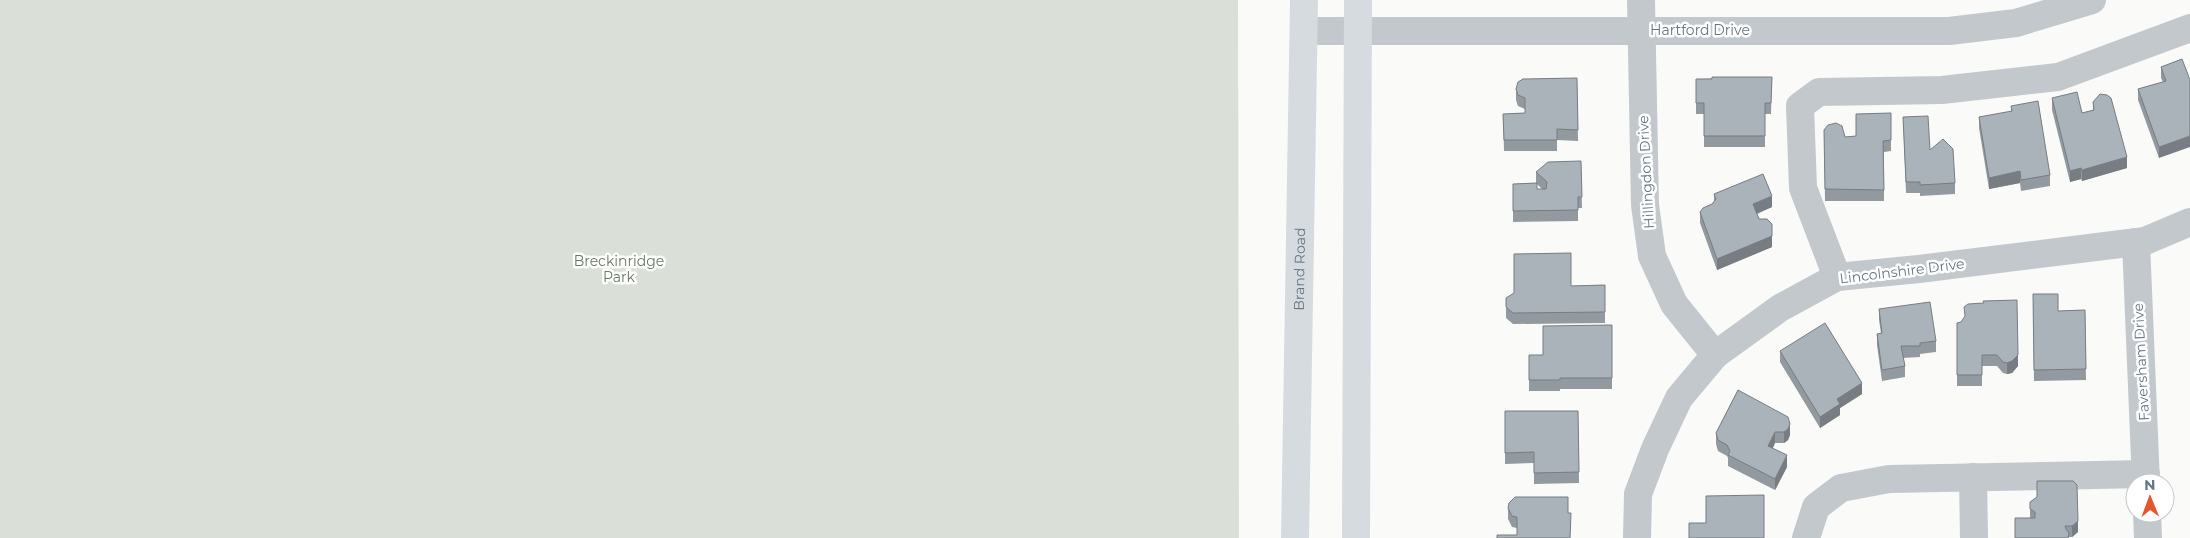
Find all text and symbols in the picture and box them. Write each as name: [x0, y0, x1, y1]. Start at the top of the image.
street label: Hartford Drive: [1650, 21, 1750, 39]
street label: Hillingdon Drive: [1634, 115, 1658, 229]
street label: Brand Road: [1290, 227, 1309, 311]
park label: Breckinridge Park: [574, 252, 664, 286]
street label: Lincolnshire Drive: [1839, 254, 1965, 288]
street label: Faversham Drive: [2129, 303, 2153, 421]
north arrow: [2125, 473, 2175, 523]
text: N: [2144, 476, 2156, 494]

